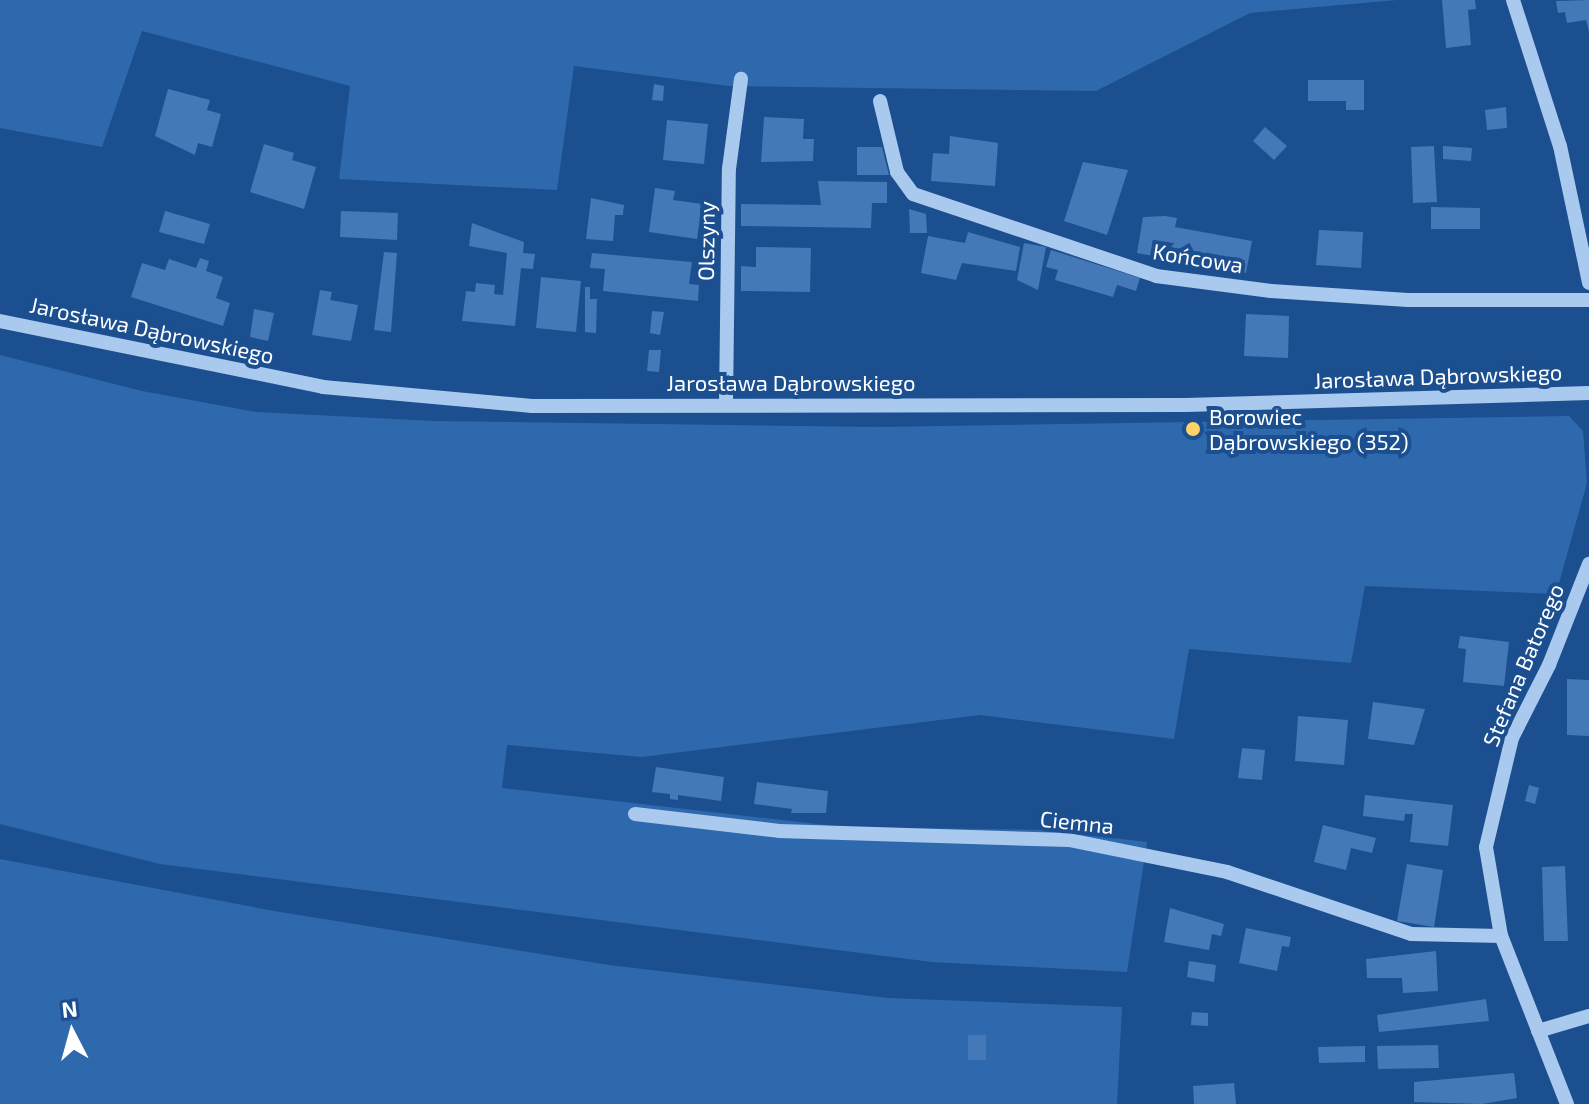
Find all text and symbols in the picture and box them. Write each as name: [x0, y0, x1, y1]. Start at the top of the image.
street label: Olszyny: [692, 201, 720, 281]
street label: Końcowa: [1151, 238, 1245, 278]
street label: Jarosława Dąbrowskiego: [28, 291, 276, 369]
street label: Jarosława Dąbrowskiego: [1313, 358, 1563, 394]
street label: Jarosława Dąbrowskiego: [667, 370, 915, 396]
place label: Borowiec Dąbrowskiego (352): [1209, 403, 1409, 454]
marker: Borowiec Dąbrowskiego (352): [1184, 420, 1202, 438]
street label: Stefana Batorego: [1477, 580, 1569, 750]
street label: Ciemna: [1039, 805, 1115, 839]
north arrow: [32, 992, 112, 1072]
text: N: [60, 994, 79, 1022]

